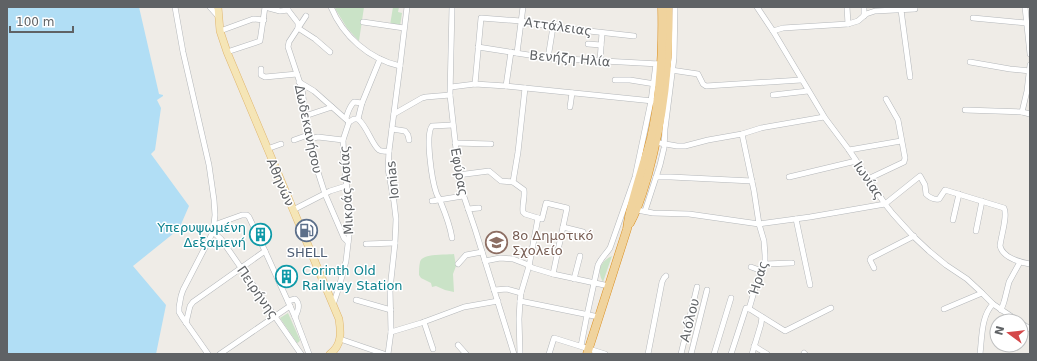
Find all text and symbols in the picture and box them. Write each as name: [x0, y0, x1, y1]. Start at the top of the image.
scale bar: [10, 8, 73, 34]
street label: Αττάλειας: [523, 14, 593, 39]
text: 100 m: [16, 15, 54, 29]
street label: Βενήζη Ηλία: [529, 47, 611, 70]
street label: Δωδεκανήσου: [292, 83, 325, 175]
street label: Μικράς Ασίας: [337, 145, 356, 235]
street label: Εφύρας: [448, 147, 471, 197]
street label: Αθηνών: [264, 156, 297, 208]
street label: Ιωνίας: [850, 158, 887, 202]
street label: Ionias: [383, 160, 402, 200]
fuel station icon: SHELL: [294, 217, 320, 243]
place label: Υπερυψωμένη Δεξαμενή: [156, 220, 246, 250]
building icon: Υπερυψωμένη Δεξαμενή: [248, 221, 274, 247]
place label: 8ο Δημοτικό Σχολείο: [512, 228, 594, 258]
school or university icon: 8ο Δημοτικό Σχολείο: [483, 229, 509, 255]
place label: SHELL: [287, 245, 328, 260]
street label: Ήρας: [746, 259, 771, 298]
street label: Πειρήνης: [234, 263, 281, 322]
place label: Corinth Old Railway Station: [302, 263, 403, 293]
building icon: Corinth Old Railway Station: [274, 264, 300, 290]
street label: Αιόλου: [677, 297, 702, 343]
north arrow: [989, 313, 1029, 353]
text: N: [992, 324, 1007, 337]

